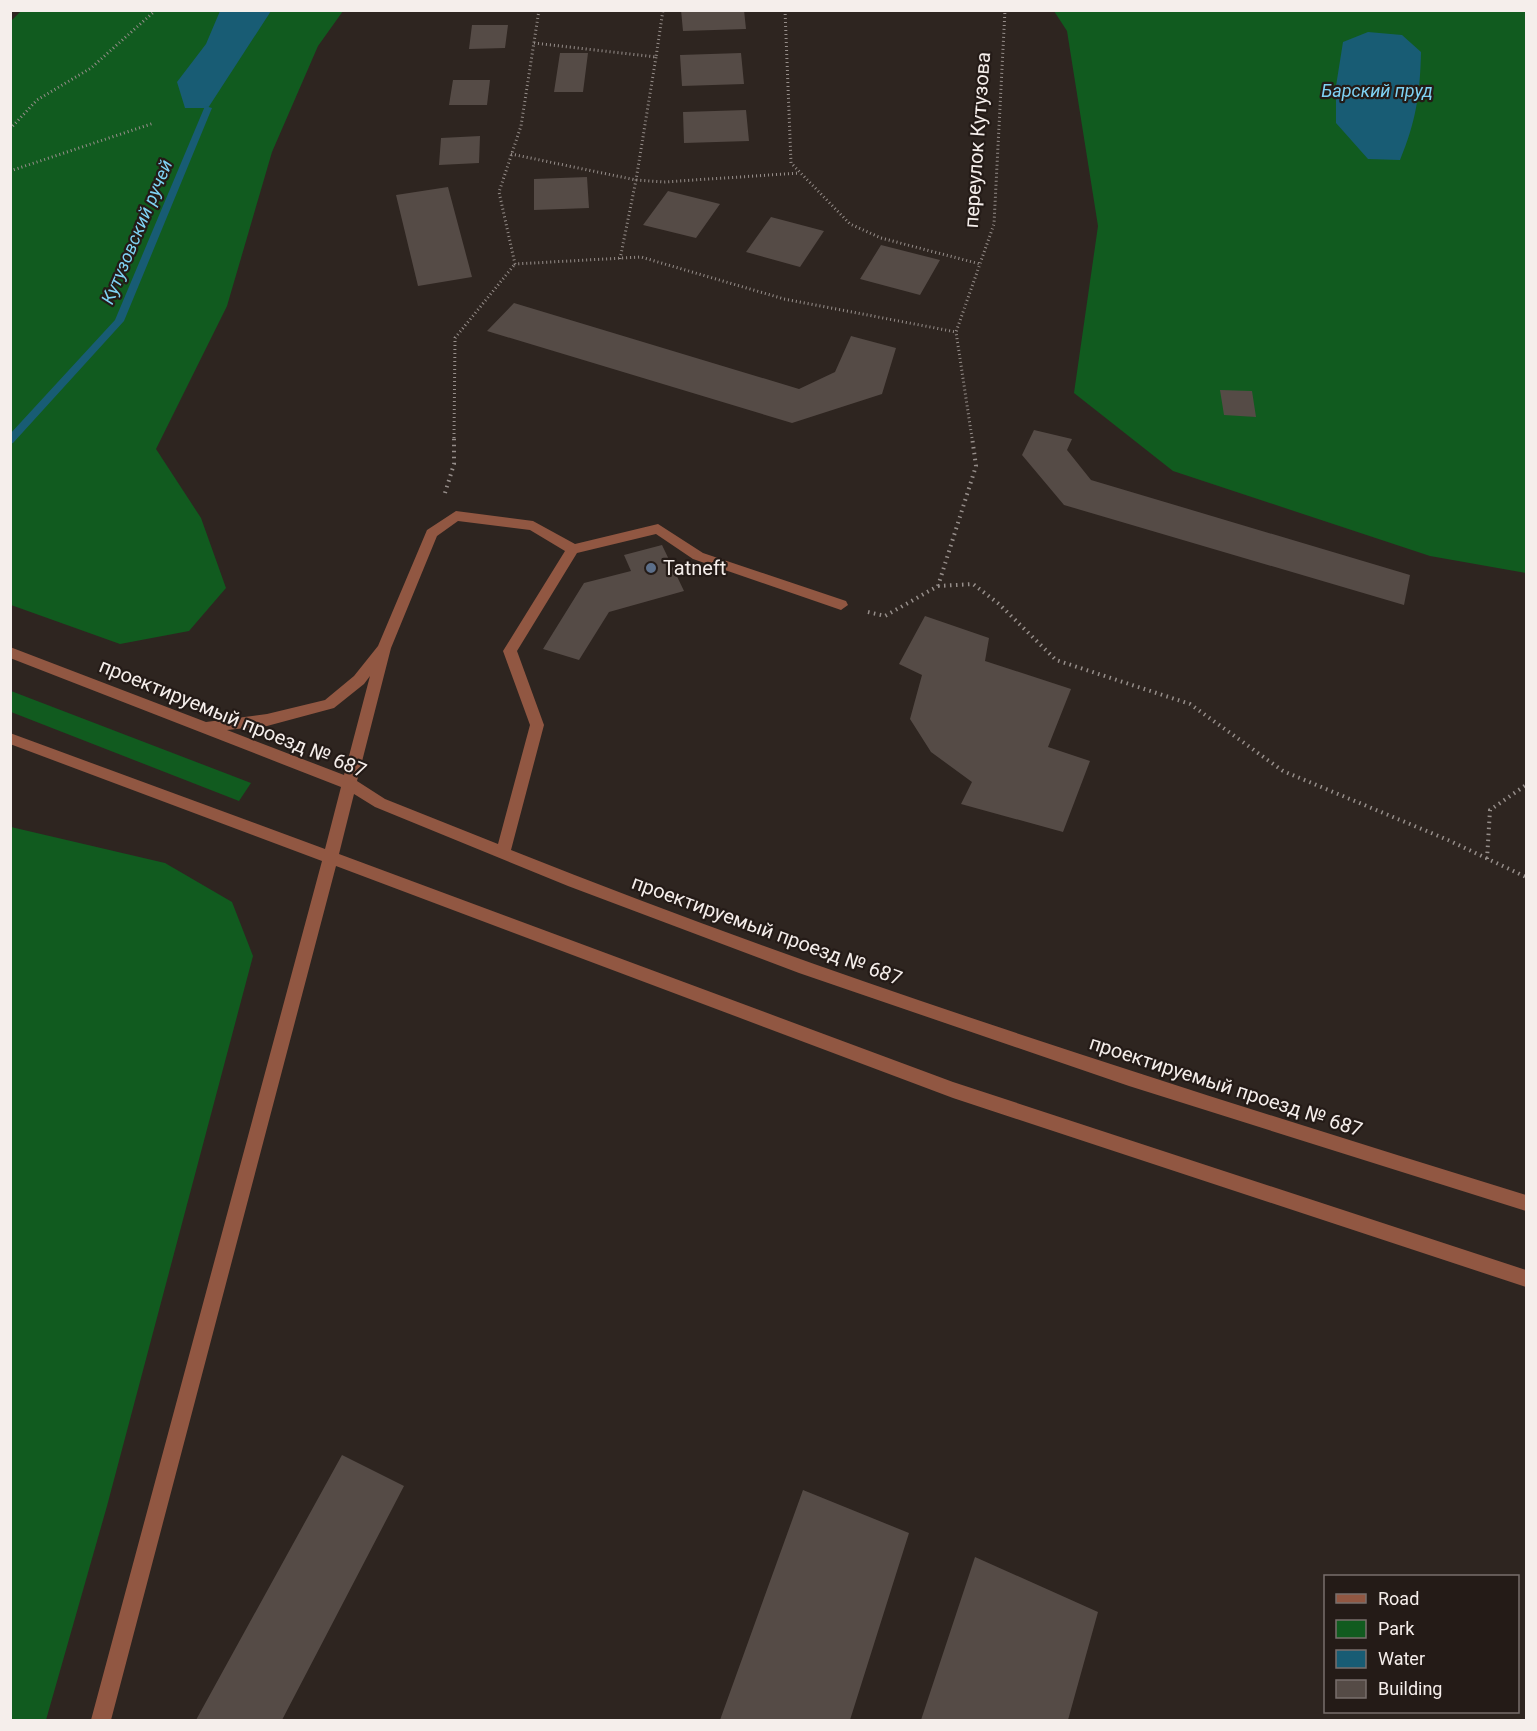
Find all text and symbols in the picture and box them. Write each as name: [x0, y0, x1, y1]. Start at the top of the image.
street label: переулок Кутузова: [959, 51, 995, 229]
water label: Барский пруд: [1321, 80, 1433, 101]
water label: Кутузовский ручей: [97, 157, 176, 307]
place label: Tatneft: [663, 556, 726, 580]
marker: Tatneft: [644, 561, 658, 575]
street label: проектируемый проезд № 687: [96, 653, 370, 783]
street label: проектируемый проезд № 687: [629, 870, 905, 990]
street label: проектируемый проезд № 687: [1086, 1030, 1366, 1142]
legend: [1324, 1575, 1519, 1713]
text: Road: [1378, 1588, 1419, 1609]
text: Park: [1378, 1618, 1415, 1639]
text: Water: [1378, 1648, 1425, 1669]
text: Building: [1378, 1678, 1442, 1699]

